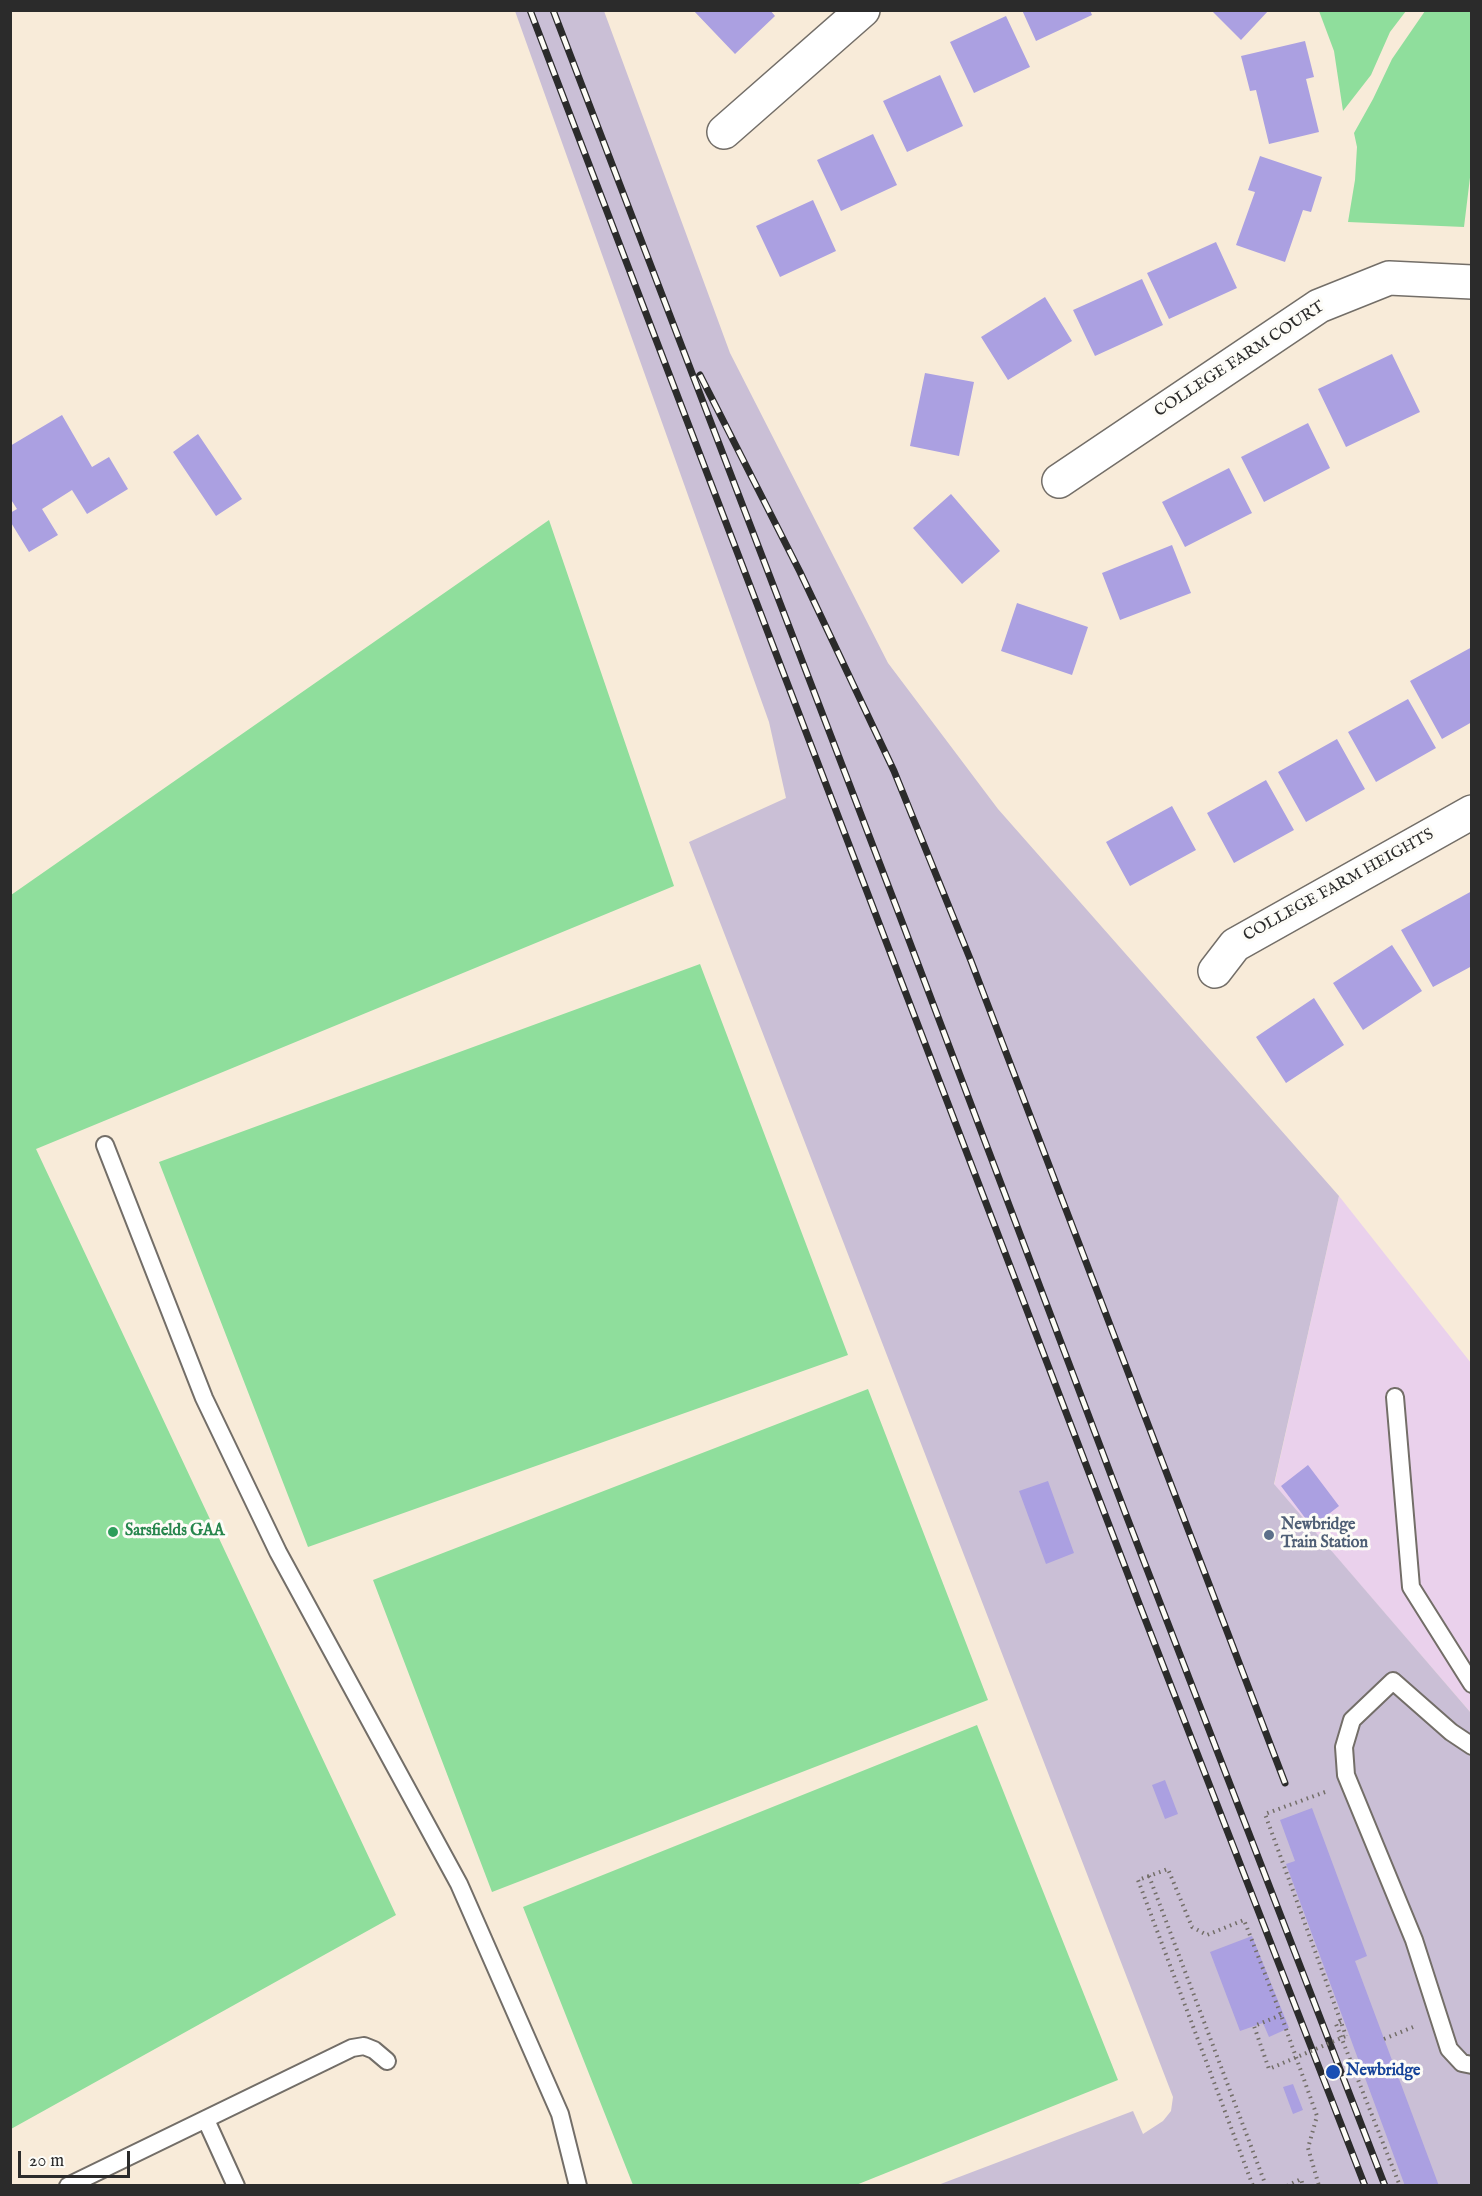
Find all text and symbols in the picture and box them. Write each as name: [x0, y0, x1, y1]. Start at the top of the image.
street label: COLLEGE FARM COURT: [1152, 298, 1328, 422]
street label: COLLEGE FARM HEIGHTS: [1241, 826, 1437, 946]
place label: Newbridge Train Station: [1281, 1516, 1368, 1554]
place label: Sarsfields GAA: [125, 1522, 224, 1542]
marker: Sarsfields GAA: [106, 1525, 120, 1539]
marker: Newbridge Train Station: [1262, 1528, 1276, 1542]
place label: Newbridge: [1346, 2062, 1420, 2082]
marker: Newbridge: [1324, 2063, 1342, 2081]
scale bar: [21, 2139, 134, 2177]
text: 20 m: [29, 2150, 64, 2173]

